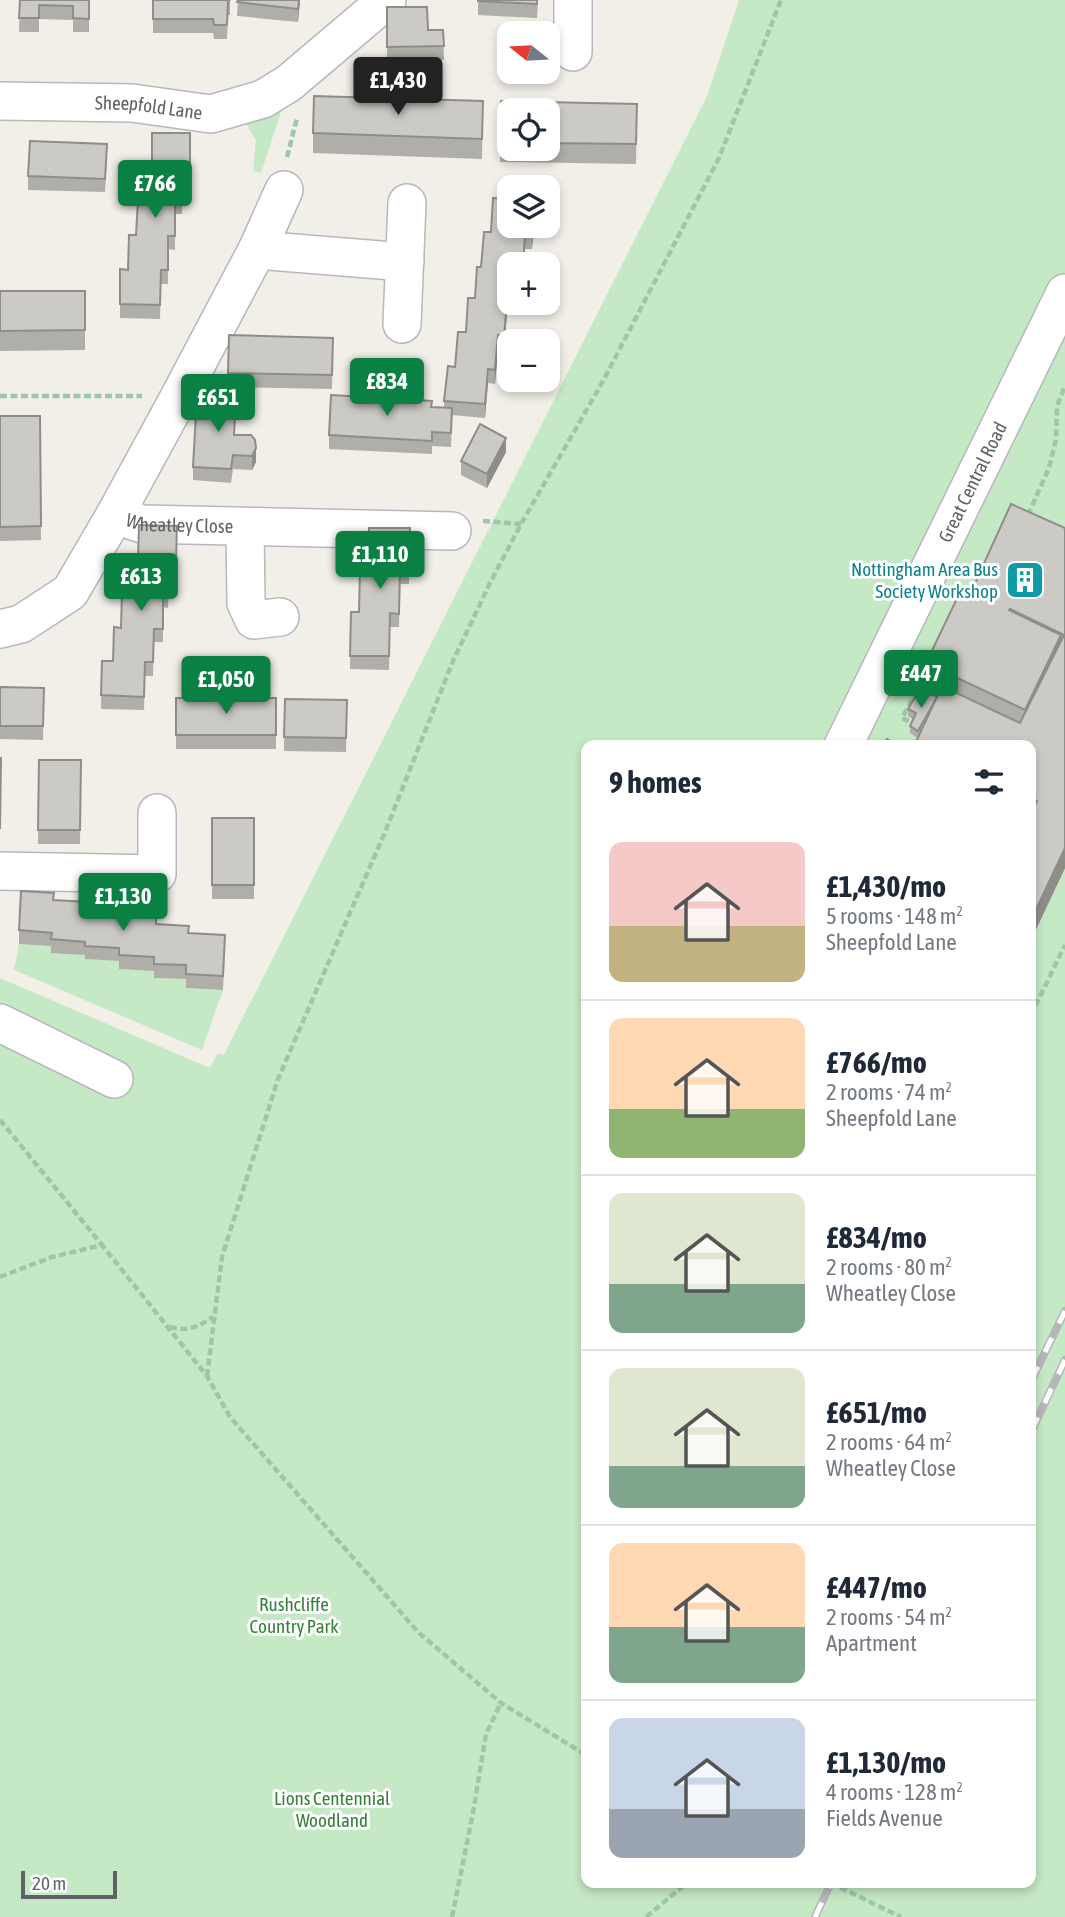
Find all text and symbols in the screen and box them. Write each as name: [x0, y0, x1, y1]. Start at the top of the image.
north arrow: [497, 21, 560, 84]
map controls: [497, 21, 560, 392]
pin: £1,430: [341, 58, 455, 117]
text: £1,430: [370, 67, 427, 93]
street label: Sheepfold Lane: [95, 91, 204, 124]
button: locate: [497, 98, 560, 161]
pin: £766: [114, 160, 196, 220]
text: £766: [134, 170, 176, 196]
button: layers: [497, 175, 560, 238]
button: +: [497, 252, 560, 315]
button: −: [497, 329, 560, 392]
pin: £834: [346, 358, 428, 418]
text: £834: [366, 368, 408, 394]
pin: £651: [177, 374, 259, 434]
text: £651: [197, 384, 239, 410]
street label: Great Central Road: [934, 418, 1011, 546]
street label: Wheatley Close: [123, 508, 233, 537]
pin: £1,110: [323, 532, 437, 591]
text: £1,110: [352, 541, 409, 567]
pin: £613: [100, 554, 182, 613]
place label: Nottingham Area Bus Society Workshop: [851, 558, 998, 602]
building icon: Nottingham Area Bus Society Workshop: [1004, 559, 1046, 601]
text: £613: [120, 563, 162, 589]
pin: £447: [880, 650, 962, 710]
pin: £1,050: [169, 656, 283, 716]
text: £447: [900, 660, 942, 686]
text: £1,050: [198, 666, 255, 692]
icon: filters: [970, 763, 1008, 801]
text: 9 homes: [609, 765, 702, 799]
text: £1,430/mo: [826, 869, 946, 903]
icon: home: [665, 870, 749, 954]
pin: £1,130: [66, 874, 180, 933]
text: £1,130: [95, 883, 152, 909]
text: 5 rooms · 148 m²: [826, 903, 963, 929]
text: Sheepfold Lane: [826, 929, 957, 955]
text: £766/mo: [826, 1045, 927, 1079]
icon: home: [665, 1046, 749, 1130]
text: 2 rooms · 74 m²: [826, 1079, 952, 1105]
text: Sheepfold Lane: [826, 1105, 957, 1131]
text: £834/mo: [826, 1220, 927, 1254]
icon: home: [665, 1221, 749, 1305]
text: 2 rooms · 80 m²: [826, 1254, 952, 1280]
text: Wheatley Close: [826, 1280, 956, 1306]
text: £651/mo: [826, 1395, 927, 1429]
icon: home: [665, 1396, 749, 1480]
text: 2 rooms · 64 m²: [826, 1429, 952, 1455]
text: Wheatley Close: [826, 1455, 956, 1481]
text: £447/mo: [826, 1570, 927, 1604]
icon: home: [665, 1571, 749, 1655]
park label: Rushcliffe Country Park: [249, 1593, 339, 1637]
text: 2 rooms · 54 m²: [826, 1604, 952, 1630]
text: Apartment: [826, 1630, 917, 1656]
text: £1,130/mo: [826, 1745, 946, 1779]
icon: home: [665, 1746, 749, 1830]
text: 4 rooms · 128 m²: [826, 1779, 963, 1805]
park label: Lions Centennial Woodland: [274, 1787, 390, 1831]
text: Fields Avenue: [826, 1805, 943, 1831]
scale bar: [21, 1868, 117, 1900]
text: 20 m: [32, 1872, 66, 1894]

